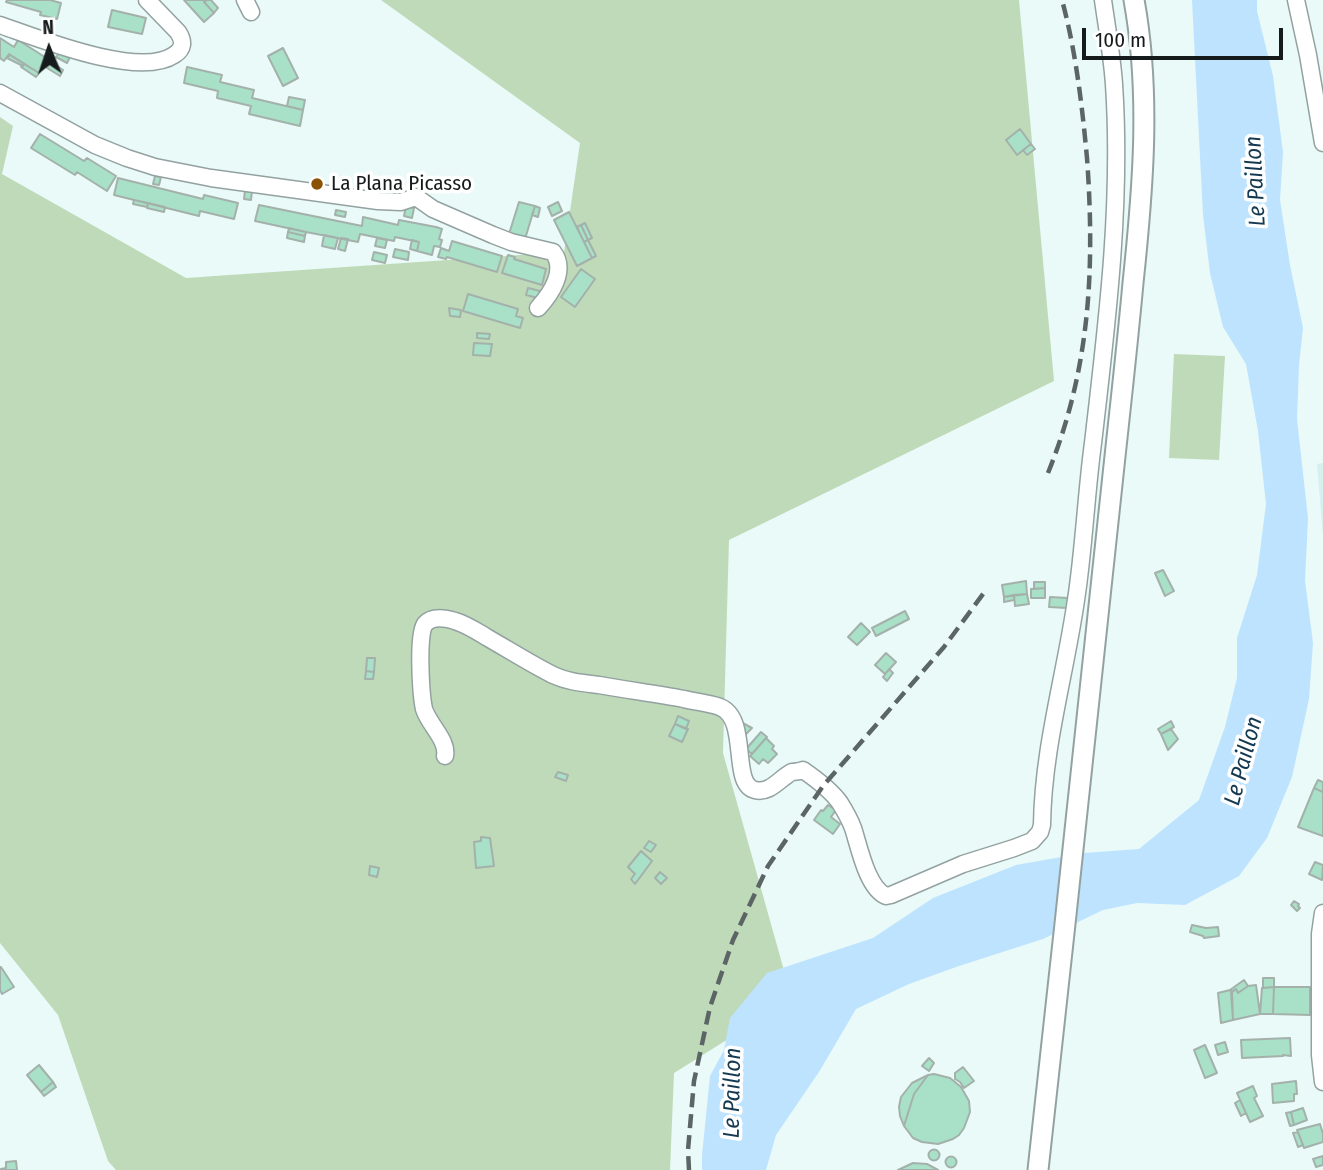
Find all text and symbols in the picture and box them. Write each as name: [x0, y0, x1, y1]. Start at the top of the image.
north arrow: [14, 14, 84, 84]
scale bar: [1085, 14, 1286, 58]
text: N: [42, 16, 54, 39]
text: 100 m: [1095, 27, 1146, 53]
water label: Le Paillon: [1240, 135, 1272, 227]
place label: La Plana Picasso: [331, 171, 472, 197]
marker: La Plana Picasso: [309, 176, 325, 192]
water label: Le Paillon: [1219, 714, 1269, 808]
water label: Le Paillon: [718, 1047, 748, 1139]

